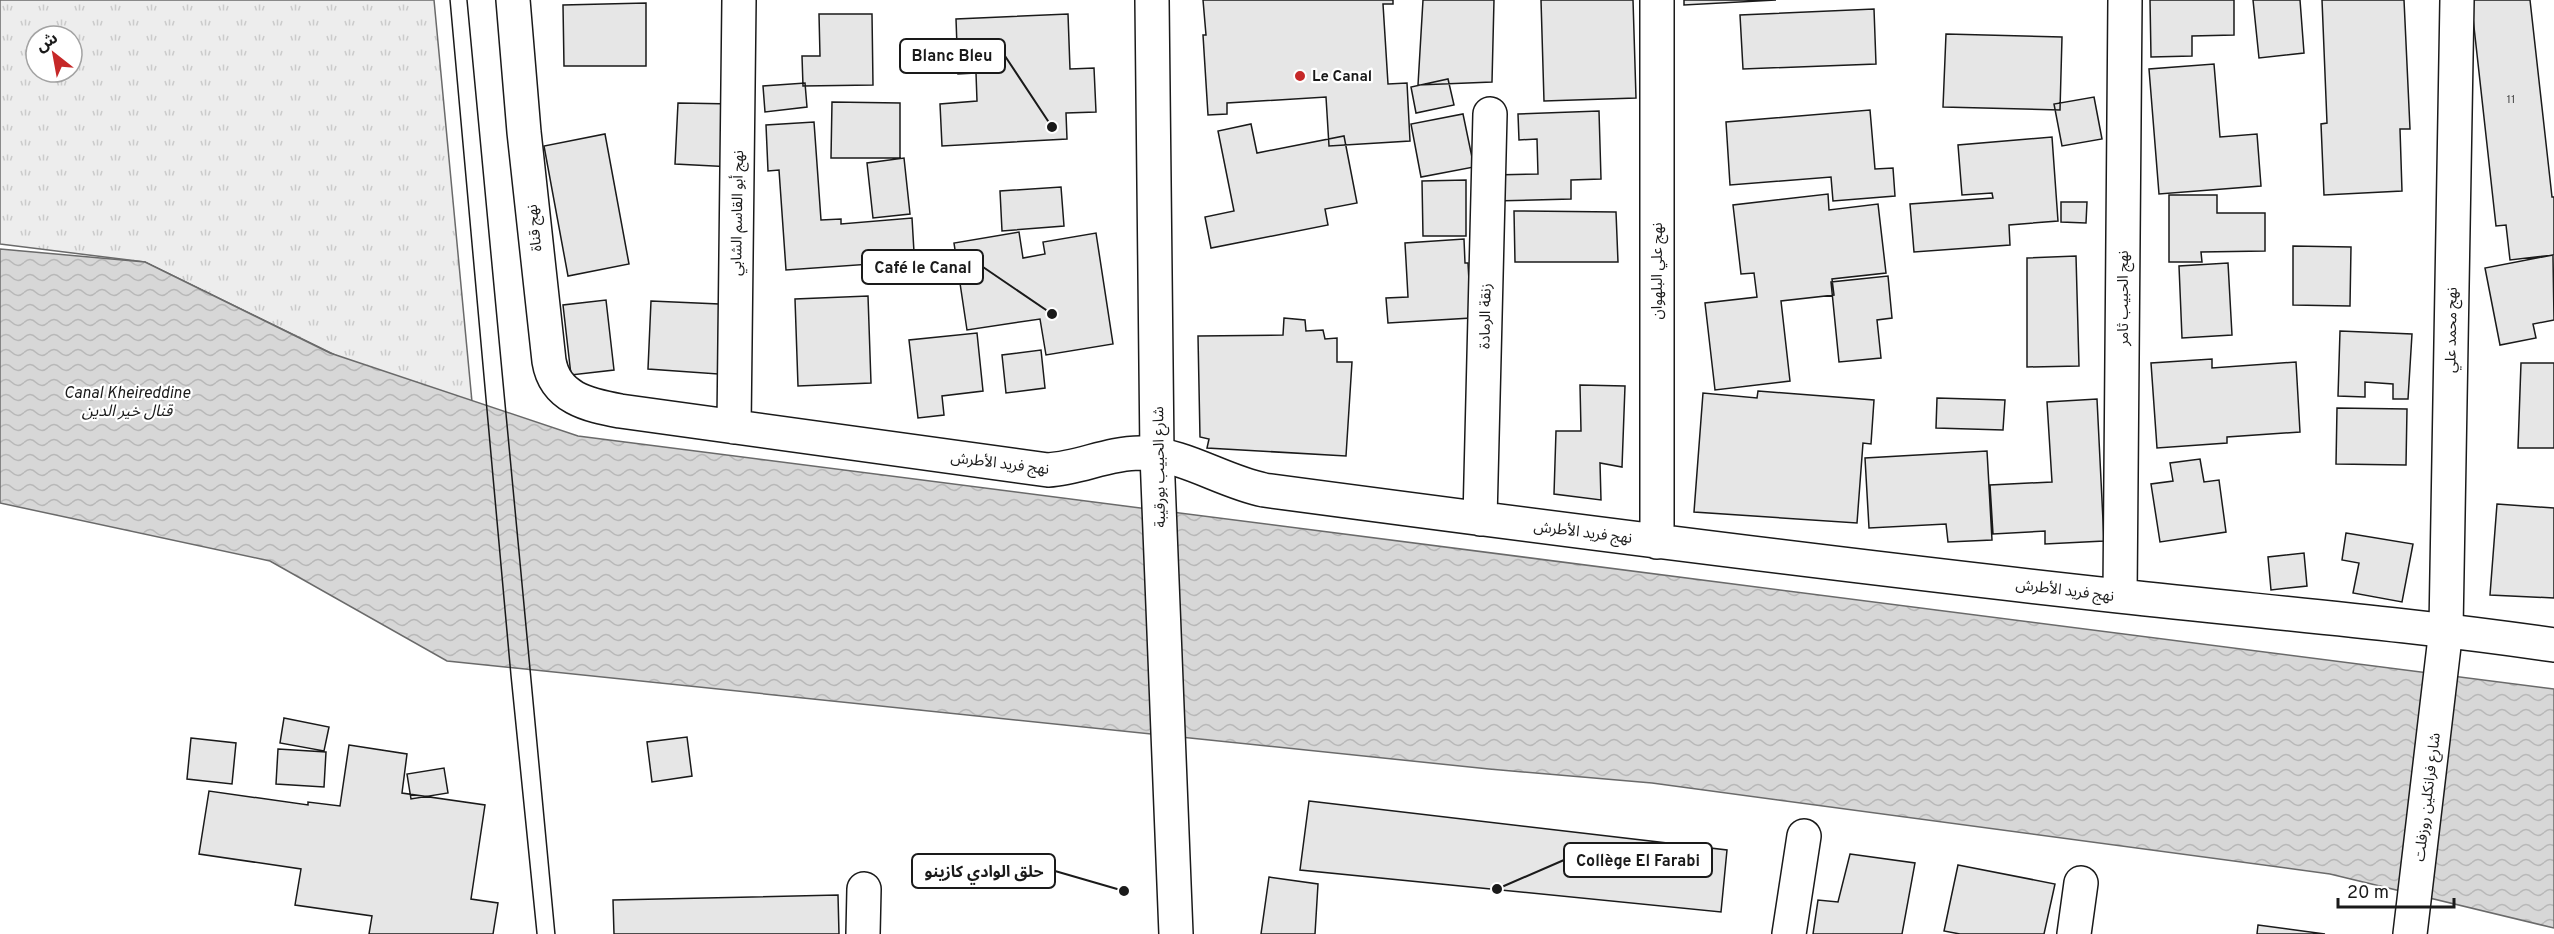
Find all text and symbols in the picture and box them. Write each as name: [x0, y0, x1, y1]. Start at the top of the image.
north arrow: [24, 24, 84, 84]
text: ش: [33, 29, 62, 57]
callout: Blanc Bleu: [900, 39, 1005, 73]
text: Blanc Bleu: [912, 47, 993, 67]
place label: Le Canal: [1312, 68, 1372, 87]
marker: Le Canal: [1293, 69, 1307, 83]
house number: 11: [2507, 92, 2515, 108]
street label: نهج أبو القاسم الشابي: [727, 150, 750, 276]
street label: نهج قناة: [524, 203, 548, 252]
street label: نهج علي البلهوان: [1649, 222, 1669, 320]
callout: Café le Canal: [862, 250, 983, 284]
street label: نهج الحبيب ثامر: [2115, 250, 2135, 347]
text: Café le Canal: [874, 259, 972, 279]
street label: زنقة الرمادة: [1476, 283, 1497, 349]
street label: نهج محمد علي: [2442, 287, 2464, 373]
water label: Canal Kheireddine قنال خير الدين: [64, 384, 191, 422]
street label: شارع الحبيب بورقيبة: [1150, 406, 1172, 528]
street label: نهج فريد الأطرش: [949, 449, 1050, 481]
street label: نهج فريد الأطرش: [1532, 518, 1633, 550]
street label: نهج فريد الأطرش: [2014, 576, 2115, 608]
street label: شارع فرانكلين روزفلت: [2411, 731, 2447, 863]
callout: Collège El Farabi: [1564, 843, 1712, 877]
text: Collège El Farabi: [1576, 852, 1700, 872]
callout: حلق الوادي كازينو: [912, 854, 1055, 888]
text: حلق الوادي كازينو: [924, 863, 1044, 885]
scale bar: [2338, 871, 2454, 909]
text: 20 m: [2347, 882, 2389, 905]

